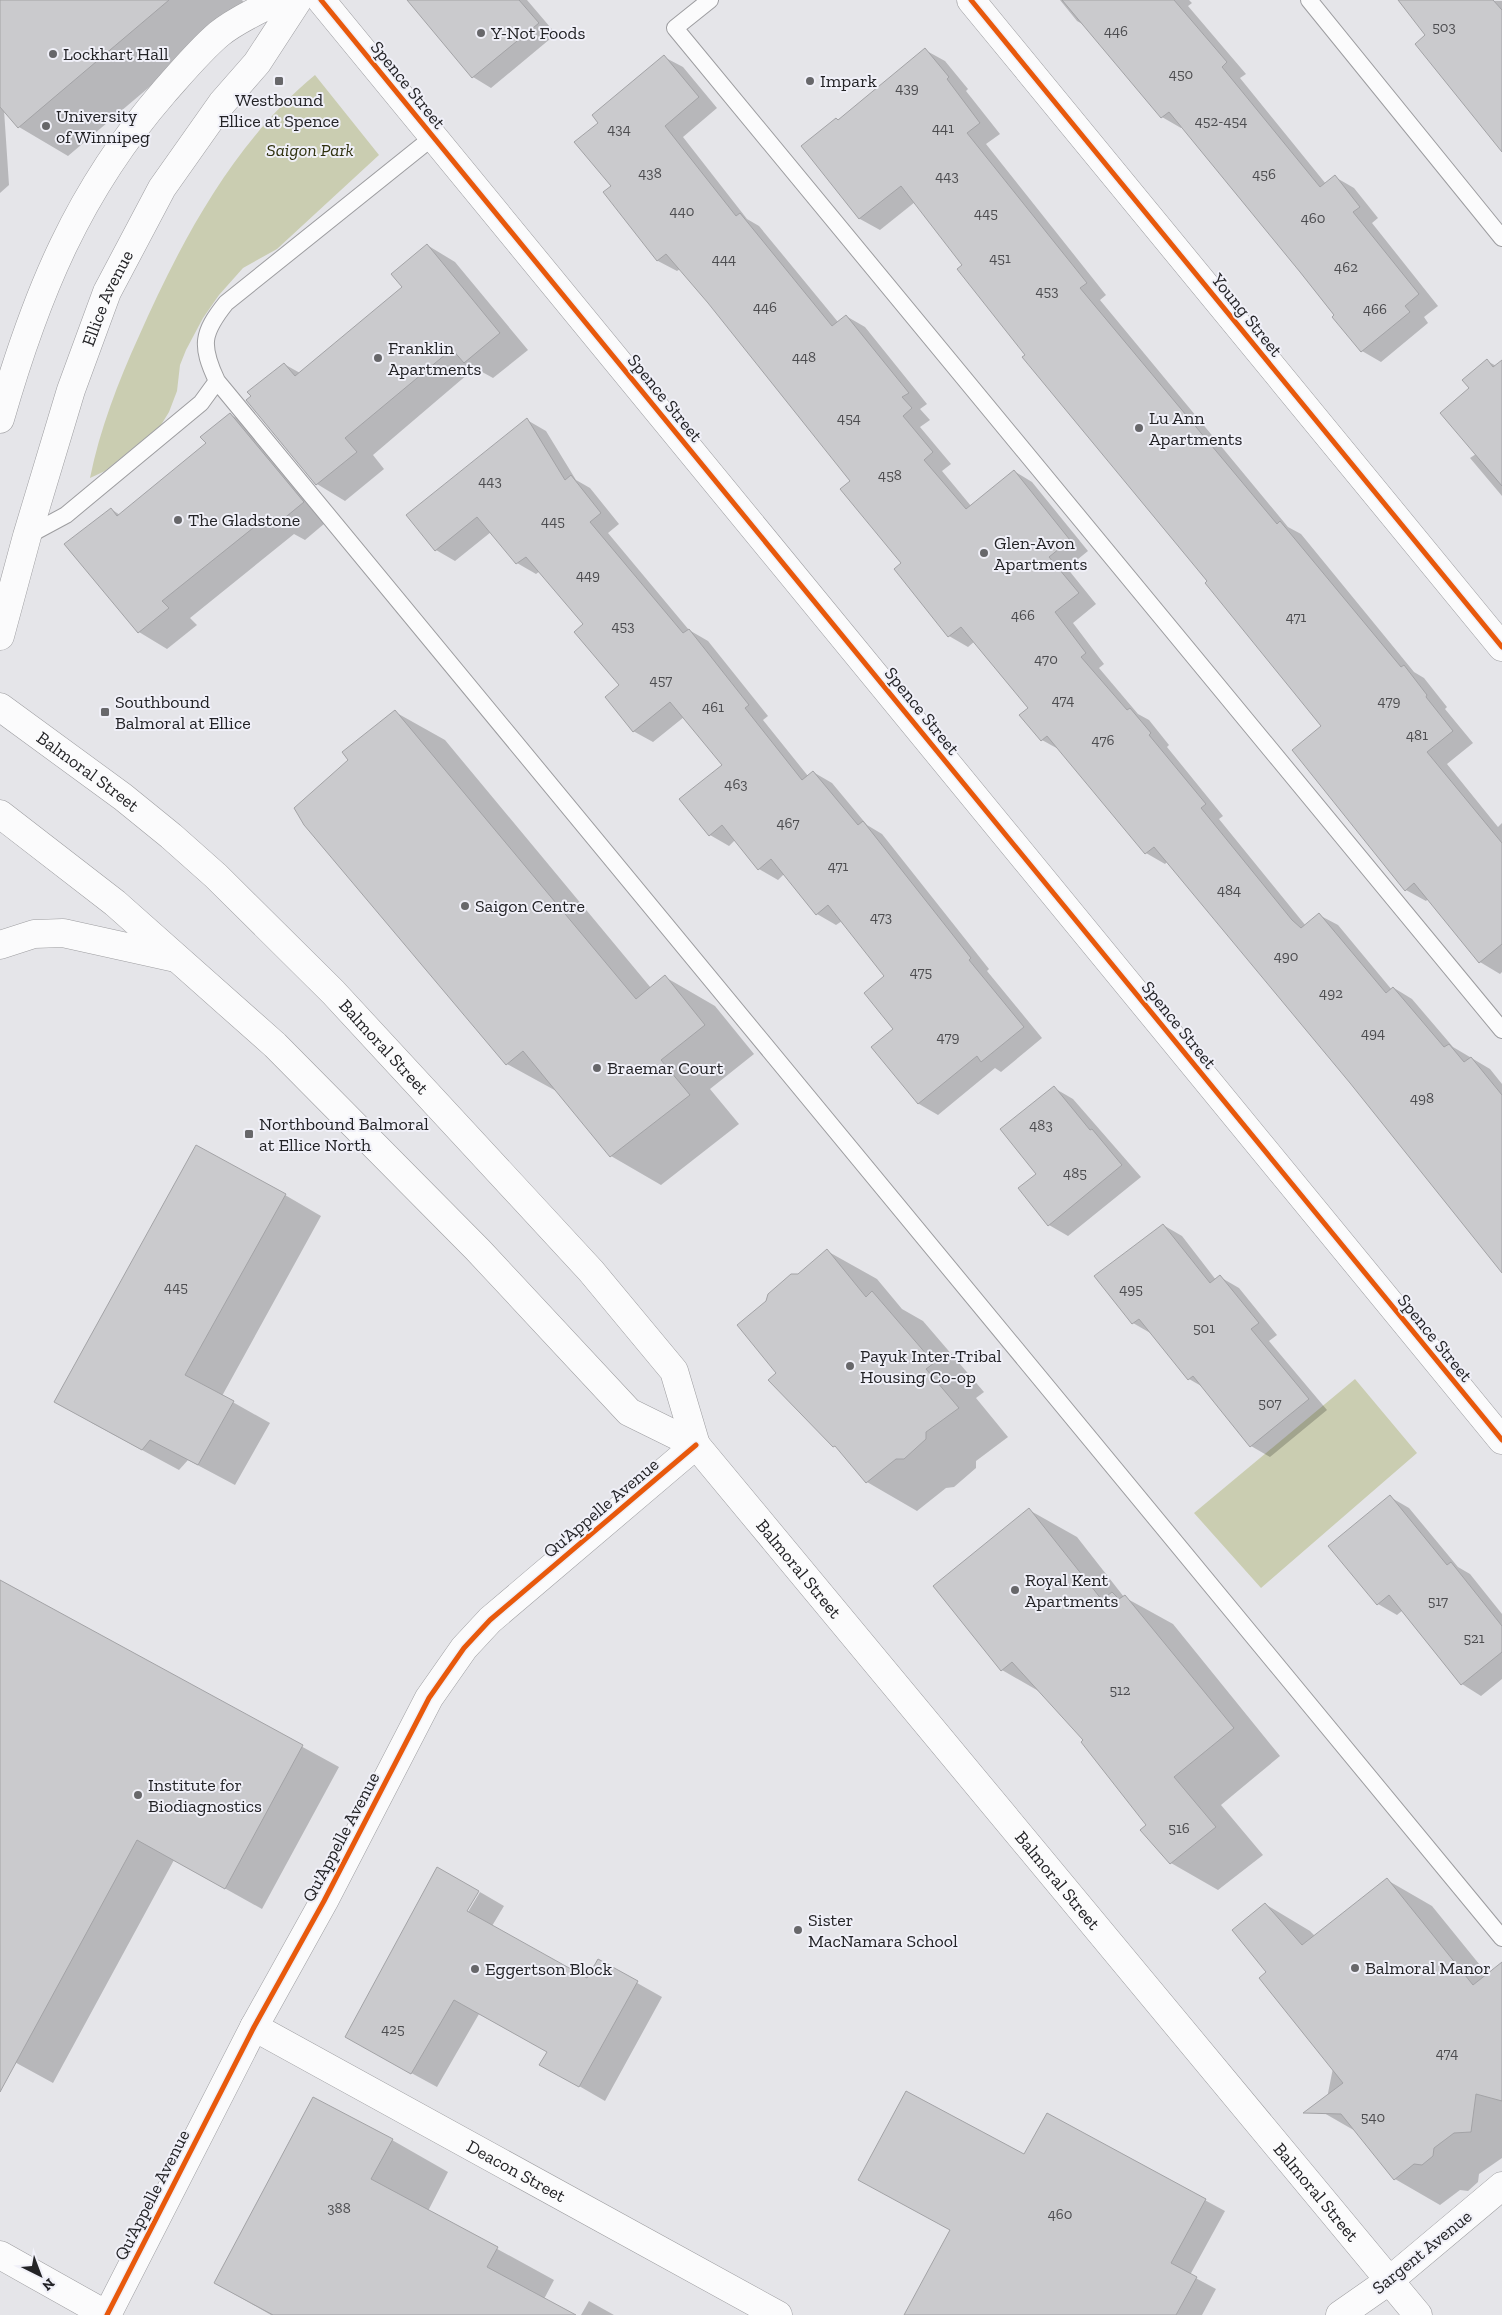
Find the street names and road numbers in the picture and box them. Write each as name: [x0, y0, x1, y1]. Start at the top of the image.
street label: Spence Street: [366, 37, 450, 134]
street label: Ellice Avenue: [77, 246, 138, 349]
street label: Young Street: [1206, 268, 1287, 361]
street label: Spence Street: [623, 350, 707, 447]
street label: Spence Street: [880, 663, 964, 760]
street label: Balmoral Street: [32, 727, 144, 817]
street label: Spence Street: [1137, 977, 1221, 1074]
street label: Balmoral Street: [334, 995, 433, 1099]
street label: Spence Street: [1393, 1290, 1477, 1387]
street label: Qu'Appelle Avenue: [539, 1453, 663, 1563]
street label: Balmoral Street: [751, 1515, 846, 1623]
street label: Qu'Appelle Avenue: [298, 1768, 384, 1906]
street label: Balmoral Street: [1010, 1827, 1105, 1935]
street label: Qu'Appelle Avenue: [110, 2126, 194, 2264]
street label: Deacon Street: [463, 2135, 570, 2207]
street label: Balmoral Street: [1269, 2138, 1364, 2246]
street label: Sargent Avenue: [1368, 2205, 1476, 2299]

